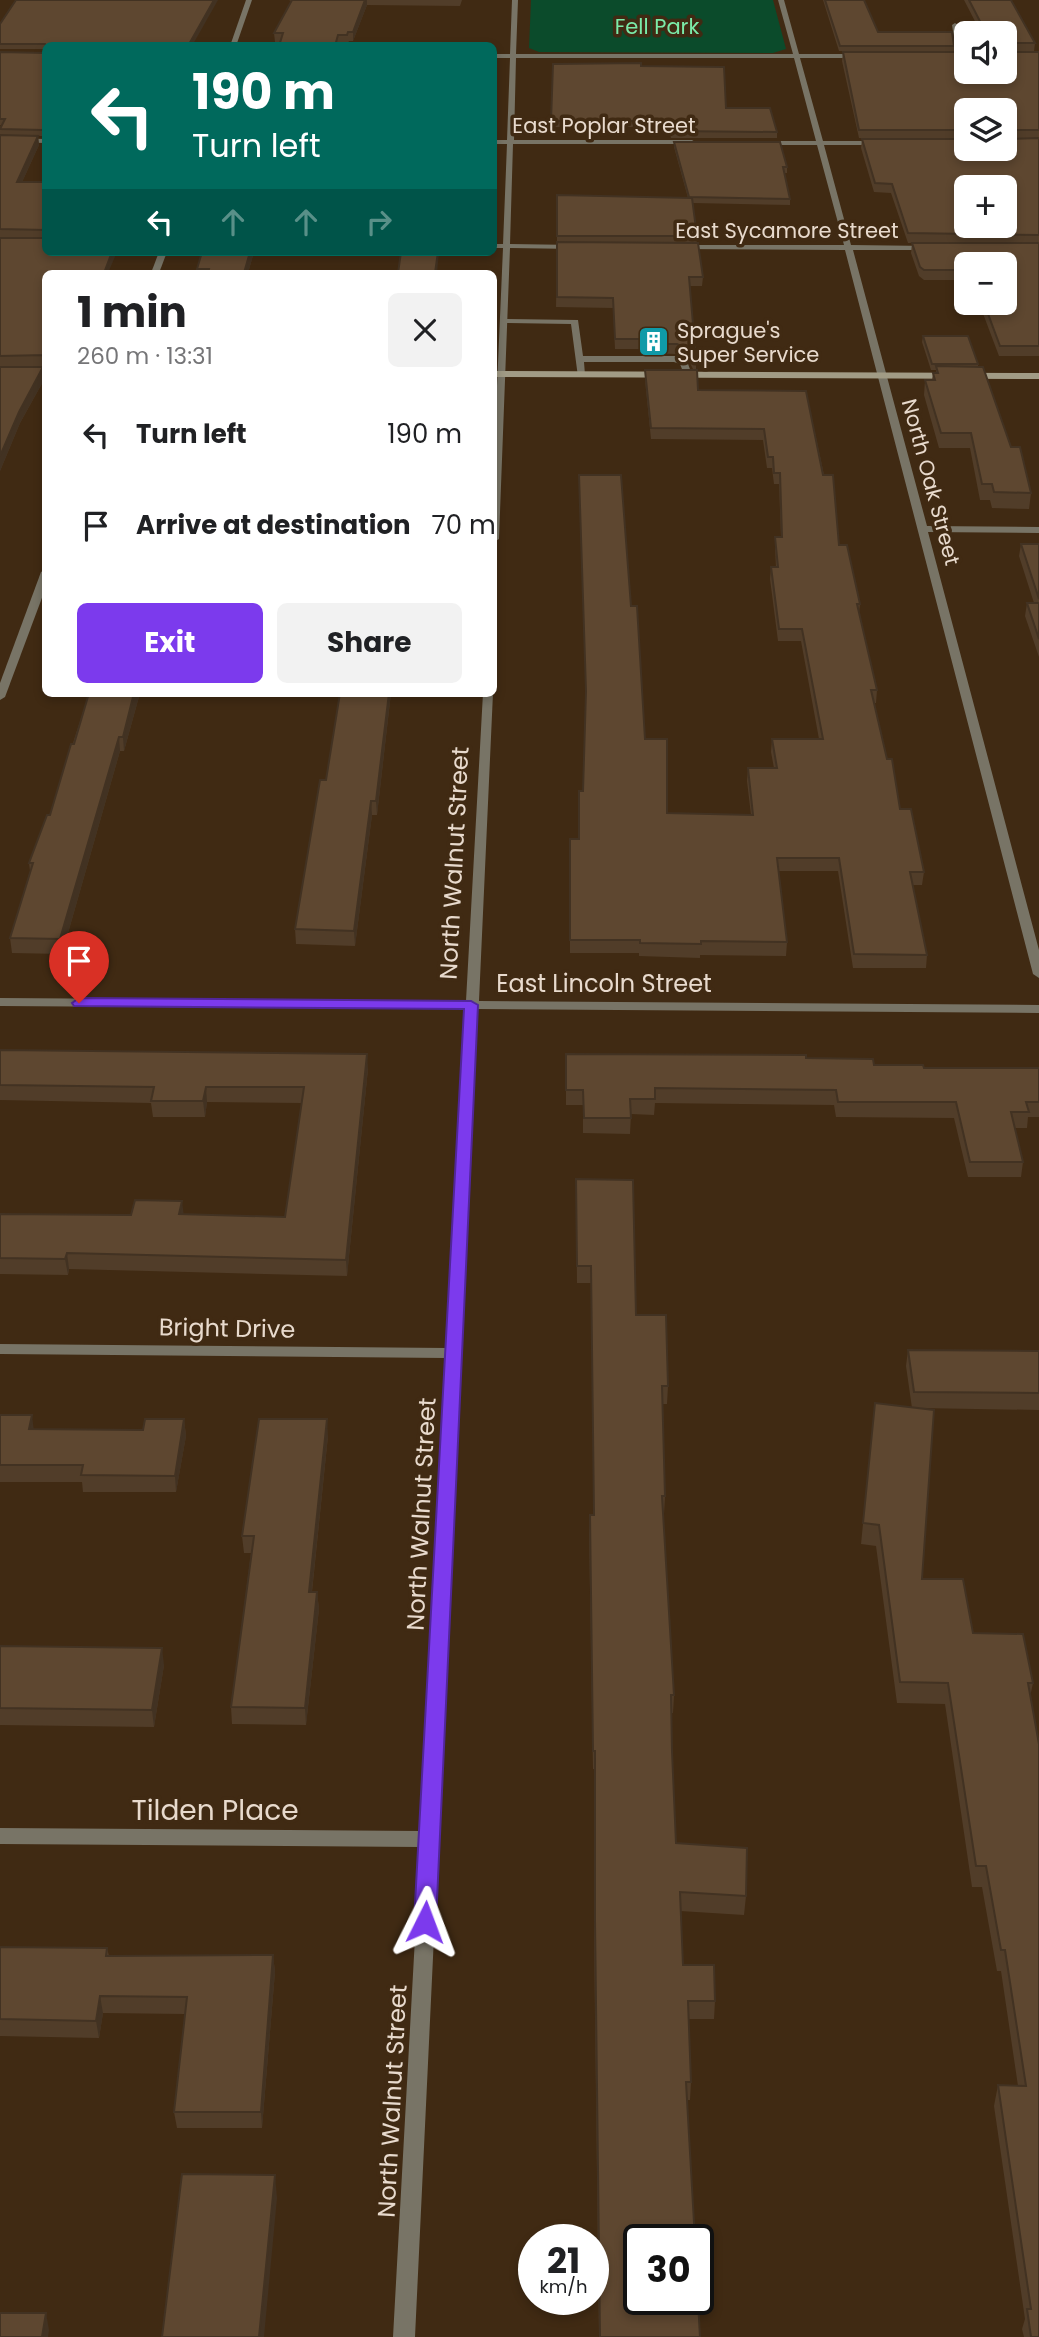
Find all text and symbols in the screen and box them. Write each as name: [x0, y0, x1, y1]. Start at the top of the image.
park label: Fell Park: [615, 12, 699, 41]
map controls: [954, 21, 1017, 315]
button: sound: [954, 21, 1017, 84]
text: 190 m: [192, 58, 335, 126]
icon: left: [77, 70, 168, 161]
button: layers: [954, 98, 1017, 161]
street label: East Poplar Street: [512, 111, 696, 140]
text: Turn left: [192, 123, 321, 168]
button: +: [954, 175, 1017, 238]
icon: left: [141, 203, 179, 241]
icon: ahead: [214, 203, 252, 241]
icon: ahead: [287, 203, 325, 241]
icon: right: [360, 203, 398, 241]
street label: East Sycamore Street: [675, 216, 899, 245]
button: −: [954, 252, 1017, 315]
text: 1 min: [77, 283, 187, 342]
button: close: [388, 293, 462, 367]
place label: Sprague's Super Service: [677, 316, 819, 369]
building icon: Sprague's Super Service: [637, 325, 671, 359]
text: 260 m · 13:31: [77, 340, 213, 372]
street label: North Oak Street: [895, 395, 967, 569]
icon: left: [77, 416, 115, 454]
text: Turn left: [136, 416, 247, 452]
text: 190 m: [387, 416, 462, 452]
icon: arrive: [77, 507, 115, 545]
text: Arrive at destination: [136, 507, 411, 543]
text: 70 m: [432, 507, 496, 543]
button: Exit: [77, 603, 263, 683]
button: Share: [277, 603, 462, 683]
street label: North Walnut Street: [431, 746, 477, 980]
pin: [49, 931, 109, 1003]
icon: arrive: [60, 942, 98, 980]
street label: East Lincoln Street: [496, 967, 712, 1000]
street label: Bright Drive: [158, 1310, 296, 1346]
street label: North Walnut Street: [398, 1397, 444, 1631]
street label: Tilden Place: [132, 1791, 299, 1830]
position arrow: [388, 1885, 462, 1959]
street label: North Walnut Street: [369, 1984, 415, 2218]
speed limit sign: 30: [623, 2224, 714, 2315]
text: 21: [547, 2236, 580, 2285]
text: km/h: [540, 2274, 587, 2299]

